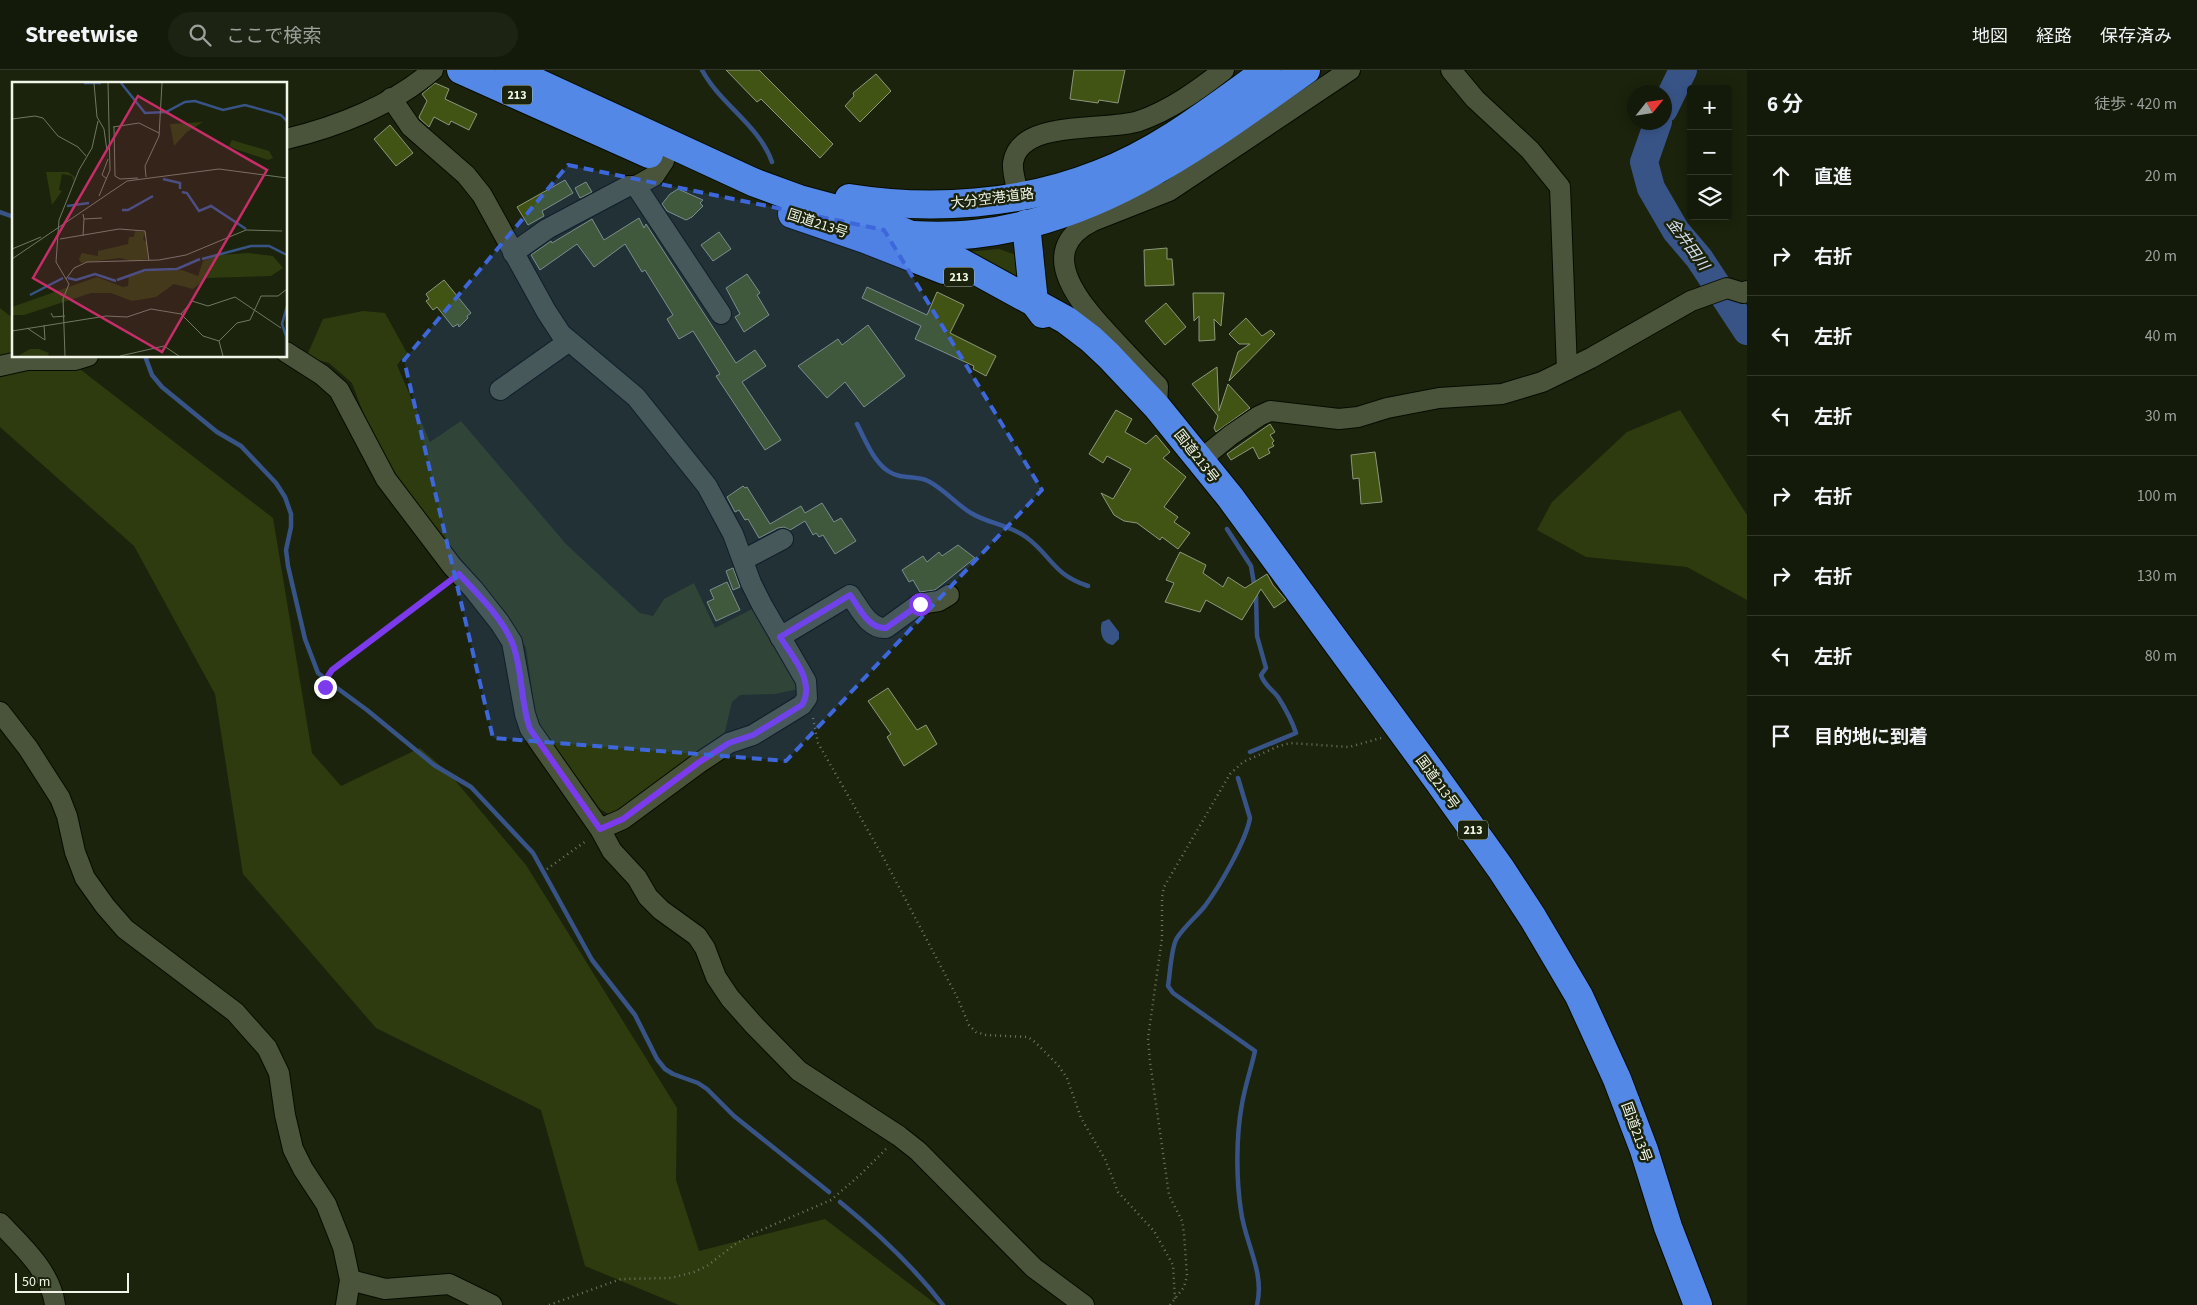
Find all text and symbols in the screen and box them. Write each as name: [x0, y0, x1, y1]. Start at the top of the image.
search box: [168, 12, 518, 57]
text: Streetwise: [25, 17, 138, 52]
icon: search: [186, 21, 214, 49]
text: ここで検索: [226, 23, 321, 50]
text: 地図: [1972, 24, 2008, 49]
text: 経路: [2036, 24, 2072, 49]
text: 保存済み: [2100, 24, 2172, 49]
inset map: [12, 82, 288, 358]
north arrow: [1627, 85, 1672, 130]
map controls: [1687, 85, 1732, 220]
button: +: [1687, 85, 1732, 130]
road number: 213: [502, 86, 532, 104]
text: 6 分: [1767, 89, 1803, 119]
text: 徒歩 · 420 m: [2094, 93, 2177, 115]
button: −: [1687, 130, 1732, 175]
icon: ahead: [1767, 162, 1795, 190]
text: 直進: [1814, 164, 1852, 191]
text: 20 m: [2145, 165, 2177, 187]
button: layers: [1687, 175, 1732, 220]
street label: 大分空港道路: [949, 184, 1035, 214]
street label: 国道213号: [785, 205, 851, 243]
water label: 金井田川: [1661, 214, 1715, 276]
icon: right: [1767, 242, 1795, 270]
text: 右折: [1814, 244, 1852, 271]
text: 20 m: [2145, 245, 2177, 267]
road number: 213: [944, 268, 974, 286]
icon: left: [1767, 322, 1795, 350]
text: 左折: [1814, 324, 1852, 351]
text: 40 m: [2145, 325, 2177, 347]
icon: left: [1767, 402, 1795, 430]
text: 左折: [1814, 404, 1852, 431]
text: 30 m: [2145, 405, 2177, 427]
street label: 国道213号: [1169, 426, 1223, 488]
icon: right: [1767, 482, 1795, 510]
text: 右折: [1814, 484, 1852, 511]
text: 100 m: [2137, 485, 2177, 507]
icon: right: [1767, 562, 1795, 590]
text: 右折: [1814, 564, 1852, 591]
text: 130 m: [2137, 565, 2177, 587]
route start: [909, 593, 932, 616]
icon: left: [1767, 642, 1795, 670]
text: 左折: [1814, 644, 1852, 671]
text: 80 m: [2145, 645, 2177, 667]
route end: [314, 676, 337, 699]
icon: arrive: [1767, 722, 1795, 750]
text: 目的地に到着: [1814, 724, 1928, 751]
street label: 国道213号: [1411, 751, 1464, 814]
road number: 213: [1458, 820, 1488, 840]
street label: 国道213号: [1616, 1099, 1656, 1165]
scale bar: [15, 1270, 129, 1293]
text: 50 m: [22, 1272, 50, 1292]

